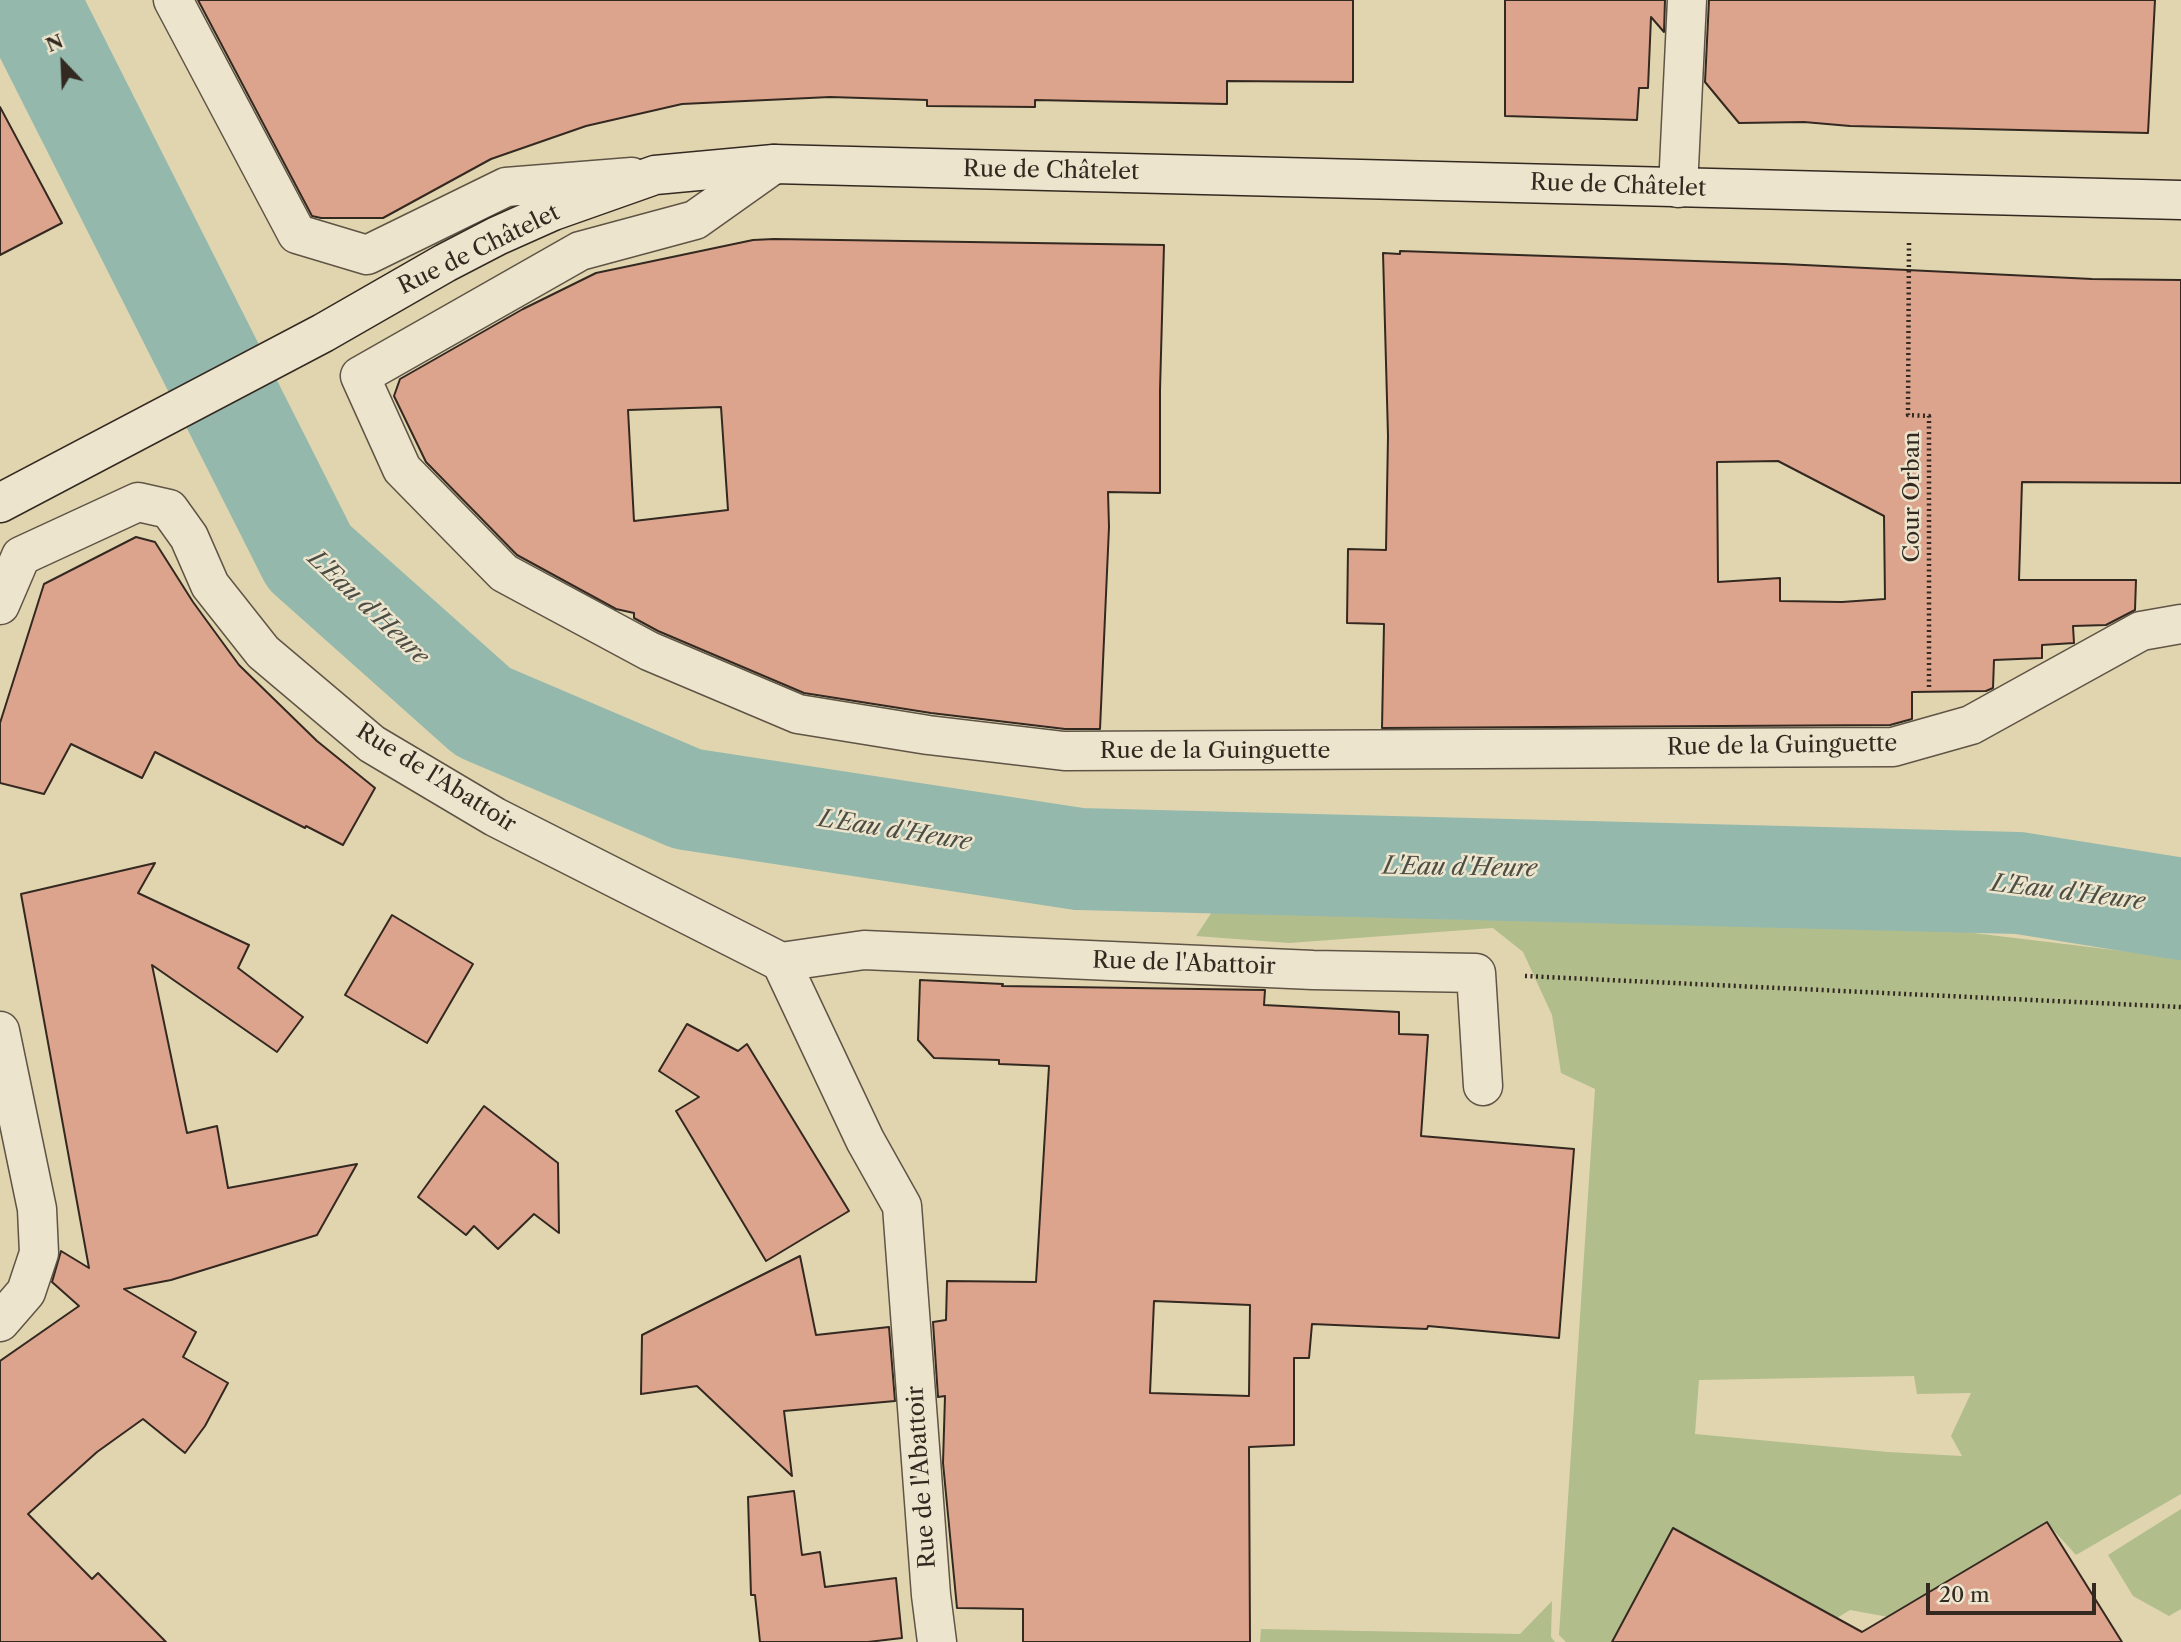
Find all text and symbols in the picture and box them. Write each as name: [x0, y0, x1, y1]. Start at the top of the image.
north arrow: [28, 28, 98, 98]
text: N: [42, 29, 67, 57]
street label: Rue de Châtelet: [963, 156, 1139, 186]
street label: Rue de Châtelet: [1530, 169, 1706, 203]
street label: Rue de Châtelet: [394, 199, 564, 301]
street label: Cour Orban: [1898, 431, 1926, 563]
water label: L'Eau d'Heure: [302, 545, 434, 671]
street label: Rue de l'Abattoir: [351, 718, 521, 838]
street label: Rue de la Guinguette: [1667, 730, 1897, 762]
street label: Rue de la Guinguette: [1100, 737, 1330, 765]
water label: L'Eau d'Heure: [816, 805, 974, 857]
water label: L'Eau d'Heure: [1382, 852, 1538, 884]
water label: L'Eau d'Heure: [1989, 869, 2147, 917]
street label: Rue de l'Abattoir: [1092, 947, 1276, 981]
street label: Rue de l'Abattoir: [902, 1384, 942, 1570]
scale bar: [1929, 1568, 2099, 1612]
text: 20 m: [1939, 1582, 1990, 1607]

